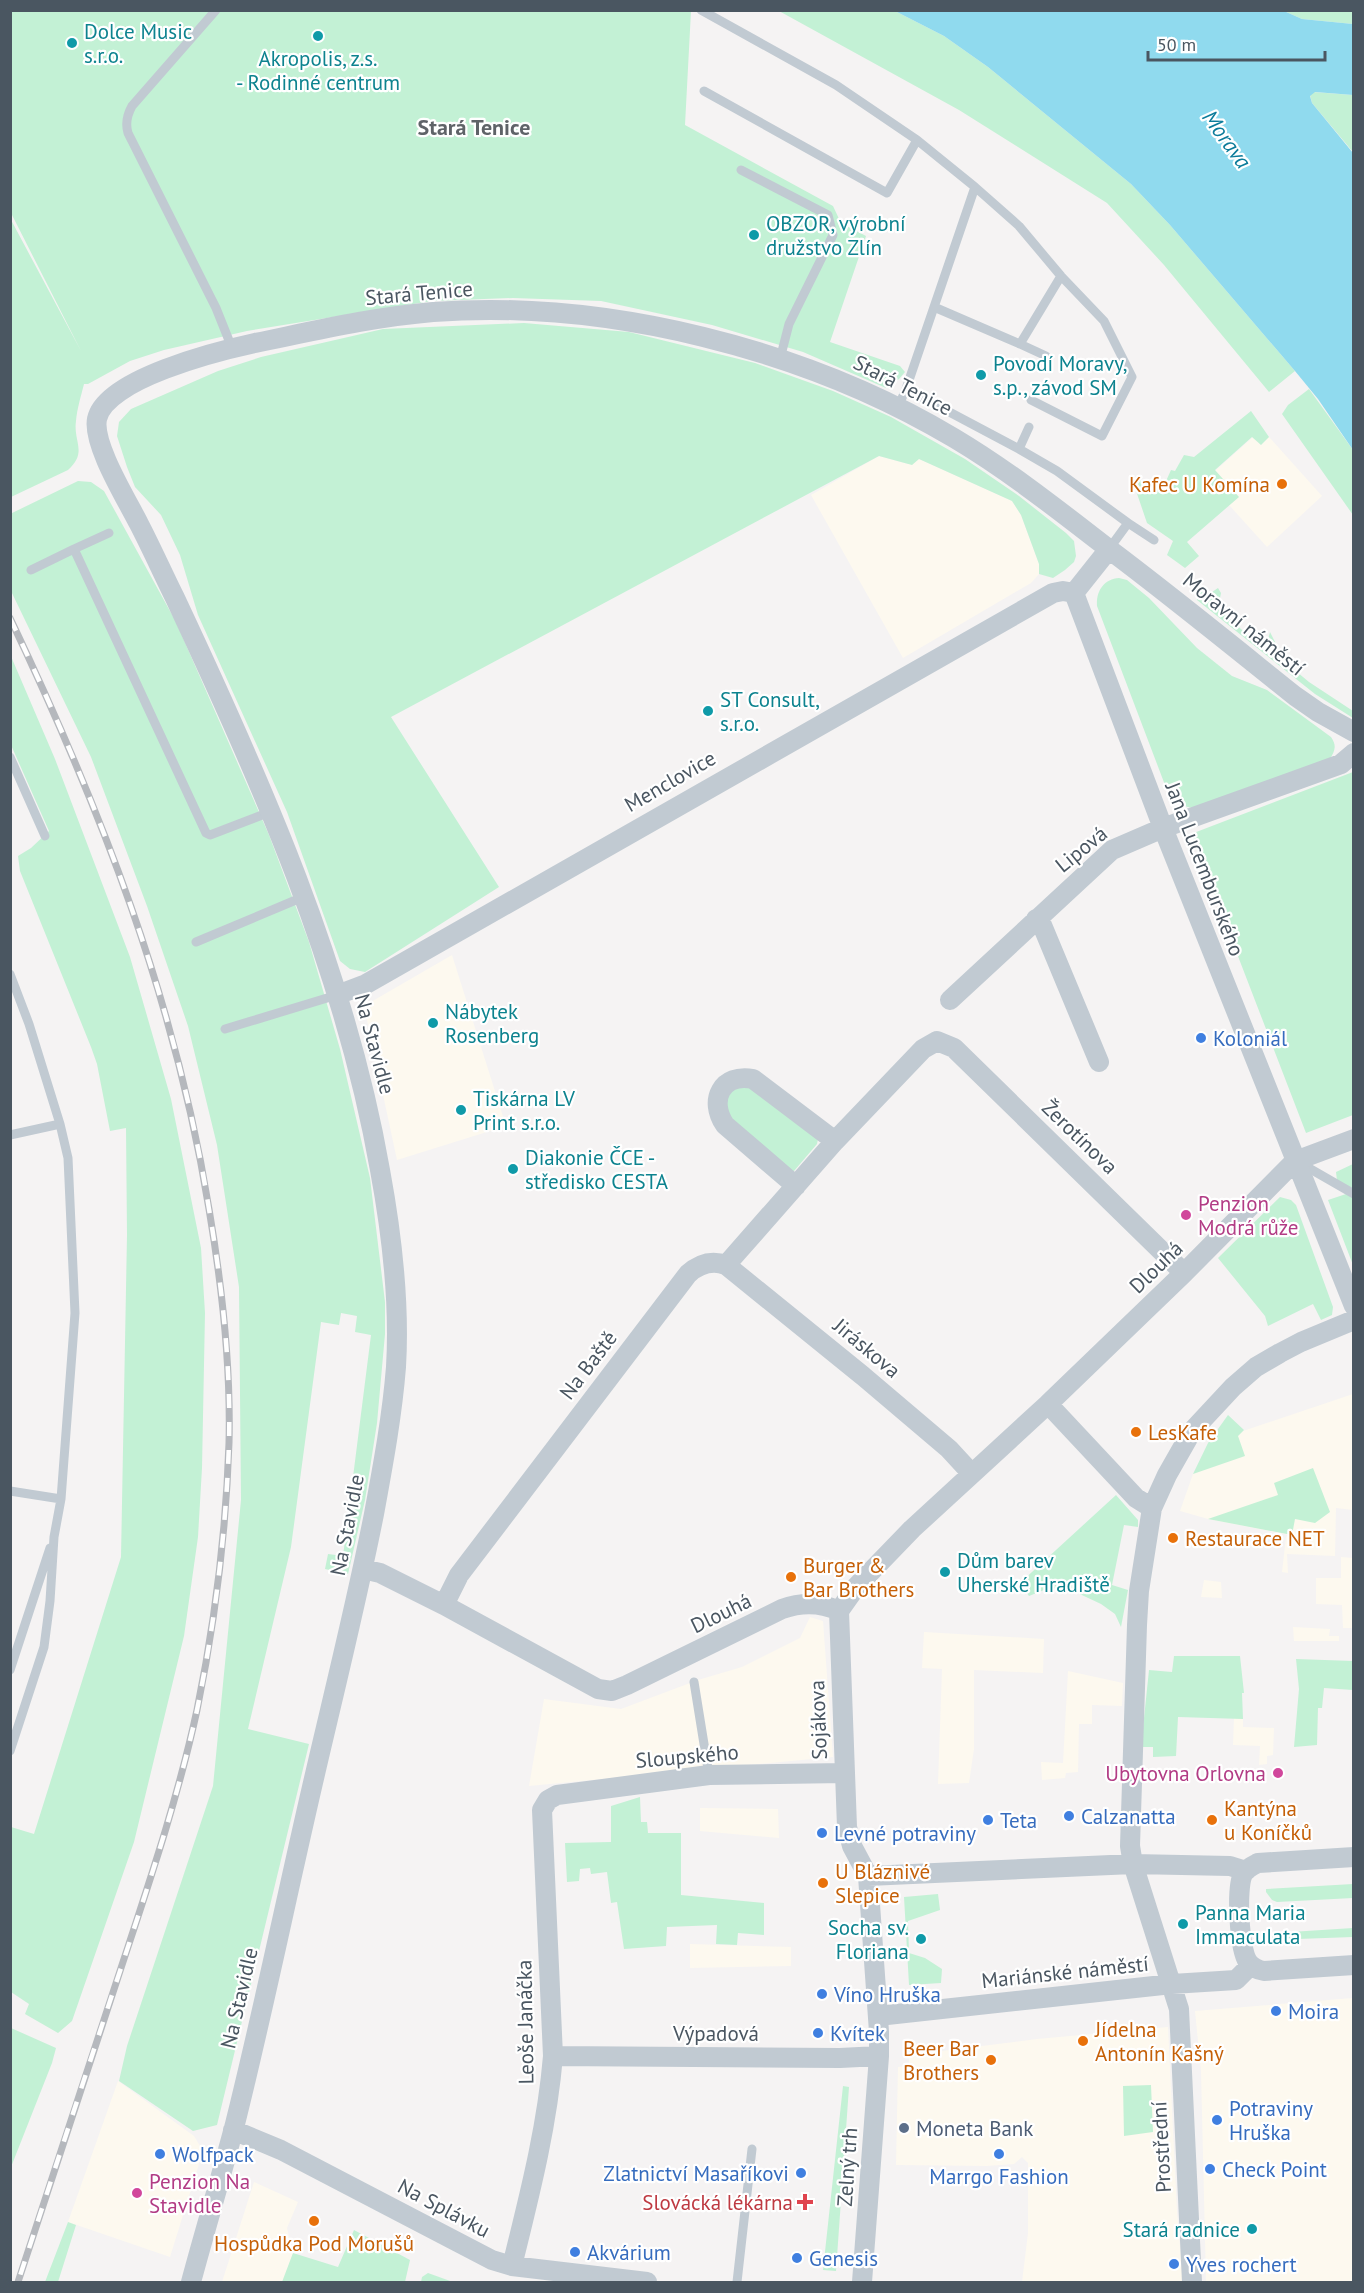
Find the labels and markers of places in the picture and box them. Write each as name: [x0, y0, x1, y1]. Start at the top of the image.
place label: Dolce Music s.r.o.: [84, 18, 192, 69]
marker: Akropolis, z.s. - Rodinné centrum: [311, 29, 325, 43]
marker: Dolce Music s.r.o.: [65, 36, 79, 50]
place label: Akropolis, z.s. - Rodinné centrum: [236, 45, 400, 96]
place label: OBZOR, výrobní družstvo Zlín: [766, 210, 906, 261]
marker: OBZOR, výrobní družstvo Zlín: [747, 228, 761, 242]
place label: Povodí Moravy, s.p., závod SM: [993, 350, 1127, 401]
marker: Povodí Moravy, s.p., závod SM: [974, 368, 988, 382]
place label: Kafec U Komína: [1129, 471, 1270, 498]
marker: Kafec U Komína: [1275, 477, 1289, 491]
place label: ST Consult, s.r.o.: [720, 686, 820, 737]
marker: ST Consult, s.r.o.: [701, 704, 715, 718]
place label: Nábytek Rosenberg: [445, 998, 539, 1049]
marker: Nábytek Rosenberg: [426, 1016, 440, 1030]
place label: Koloniál: [1213, 1025, 1287, 1052]
marker: Koloniál: [1194, 1031, 1208, 1045]
place label: Tiskárna LV Print s.r.o.: [473, 1085, 575, 1136]
marker: Tiskárna LV Print s.r.o.: [454, 1103, 468, 1117]
place label: Diakonie ČCE - středisko CESTA: [525, 1144, 669, 1195]
marker: Diakonie ČCE - středisko CESTA: [506, 1162, 520, 1176]
place label: Penzion Modrá růže: [1198, 1190, 1299, 1241]
marker: Penzion Modrá růže: [1179, 1208, 1193, 1222]
place label: LesKafe: [1148, 1419, 1217, 1446]
marker: LesKafe: [1129, 1425, 1143, 1439]
place label: Restaurace NET: [1185, 1525, 1325, 1552]
marker: Restaurace NET: [1166, 1531, 1180, 1545]
place label: Dům barev Uherské Hradiště: [957, 1547, 1110, 1598]
place label: Burger & Bar Brothers: [803, 1552, 914, 1603]
marker: Dům barev Uherské Hradiště: [938, 1565, 952, 1579]
marker: Burger & Bar Brothers: [784, 1570, 798, 1584]
place label: Ubytovna Orlovna: [1105, 1760, 1266, 1787]
marker: Ubytovna Orlovna: [1271, 1766, 1285, 1780]
place label: Kantýna u Koníčků: [1224, 1795, 1312, 1846]
place label: Calzanatta: [1081, 1803, 1176, 1830]
place label: Teta: [1000, 1807, 1037, 1834]
marker: Calzanatta: [1062, 1809, 1076, 1823]
marker: Teta: [981, 1813, 995, 1827]
marker: Kantýna u Koníčků: [1205, 1813, 1219, 1827]
place label: Levné potraviny: [834, 1820, 976, 1847]
marker: Levné potraviny: [815, 1826, 829, 1840]
place label: U Bláznivé Slepice: [835, 1858, 930, 1909]
marker: U Bláznivé Slepice: [816, 1876, 830, 1890]
place label: Panna Maria Immaculata: [1195, 1899, 1306, 1950]
place label: Socha sv. Floriana: [828, 1914, 909, 1965]
marker: Panna Maria Immaculata: [1176, 1917, 1190, 1931]
marker: Socha sv. Floriana: [914, 1932, 928, 1946]
place label: Víno Hruška: [833, 1981, 941, 2008]
marker: Víno Hruška: [815, 1987, 829, 2001]
place label: Moira: [1288, 1998, 1339, 2025]
marker: Moira: [1269, 2004, 1283, 2018]
place label: Jídelna Antonín Kašný: [1094, 2016, 1224, 2067]
place label: Kvítek: [830, 2020, 885, 2047]
marker: Kvítek: [811, 2026, 825, 2040]
marker: Jídelna Antonín Kašný: [1076, 2034, 1090, 2048]
place label: Beer Bar Brothers: [903, 2035, 979, 2086]
marker: Beer Bar Brothers: [984, 2053, 998, 2067]
place label: Potraviny Hruška: [1229, 2095, 1313, 2146]
marker: Potraviny Hruška: [1210, 2113, 1224, 2127]
place label: Moneta Bank: [916, 2115, 1033, 2142]
marker: Moneta Bank: [897, 2121, 911, 2135]
place label: Wolfpack: [172, 2141, 254, 2168]
marker: Wolfpack: [153, 2147, 167, 2161]
marker: Marrgo Fashion: [992, 2147, 1006, 2161]
place label: Check Point: [1222, 2156, 1327, 2183]
place label: Zlatnictví Masaříkovi: [603, 2160, 789, 2187]
marker: Check Point: [1203, 2162, 1217, 2176]
place label: Marrgo Fashion: [929, 2163, 1069, 2190]
marker: Zlatnictví Masaříkovi: [794, 2166, 808, 2180]
place label: Penzion Na Stavidle: [149, 2168, 250, 2219]
marker: Penzion Na Stavidle: [130, 2186, 144, 2200]
place label: Slovácká lékárna: [642, 2189, 793, 2216]
marker: Slovácká lékárna: [798, 2195, 812, 2209]
marker: Hospůdka Pod Morušů: [307, 2214, 321, 2228]
place label: Stará radnice: [1123, 2216, 1240, 2243]
marker: Stará radnice: [1245, 2222, 1259, 2236]
place label: Hospůdka Pod Morušů: [214, 2230, 414, 2257]
place label: Akvárium: [587, 2239, 671, 2266]
marker: Akvárium: [568, 2245, 582, 2259]
place label: Genesis: [809, 2245, 878, 2272]
marker: Genesis: [790, 2251, 804, 2265]
place label: Yves rochert: [1186, 2251, 1297, 2278]
marker: Yves rochert: [1167, 2257, 1181, 2271]

